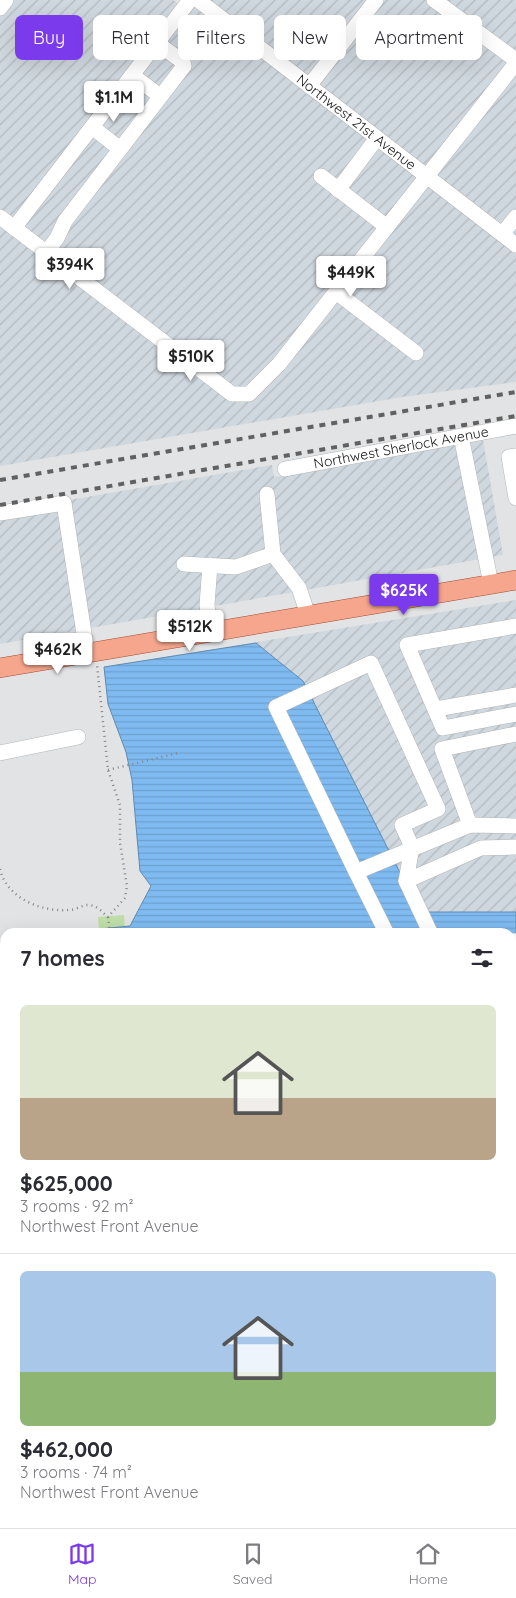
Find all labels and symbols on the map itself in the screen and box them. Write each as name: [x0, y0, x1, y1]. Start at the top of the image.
street label: Northwest 21st Avenue: [293, 70, 420, 174]
pin: $1.1M: [79, 80, 149, 123]
pin: $394K: [35, 248, 105, 290]
pin: $449K: [316, 256, 386, 298]
pin: $510K: [156, 340, 226, 382]
street label: Northwest Sherlock Avenue: [312, 422, 490, 473]
pin: $625K: [369, 574, 439, 616]
pin: $512K: [155, 610, 225, 652]
pin: $462K: [23, 632, 93, 675]

